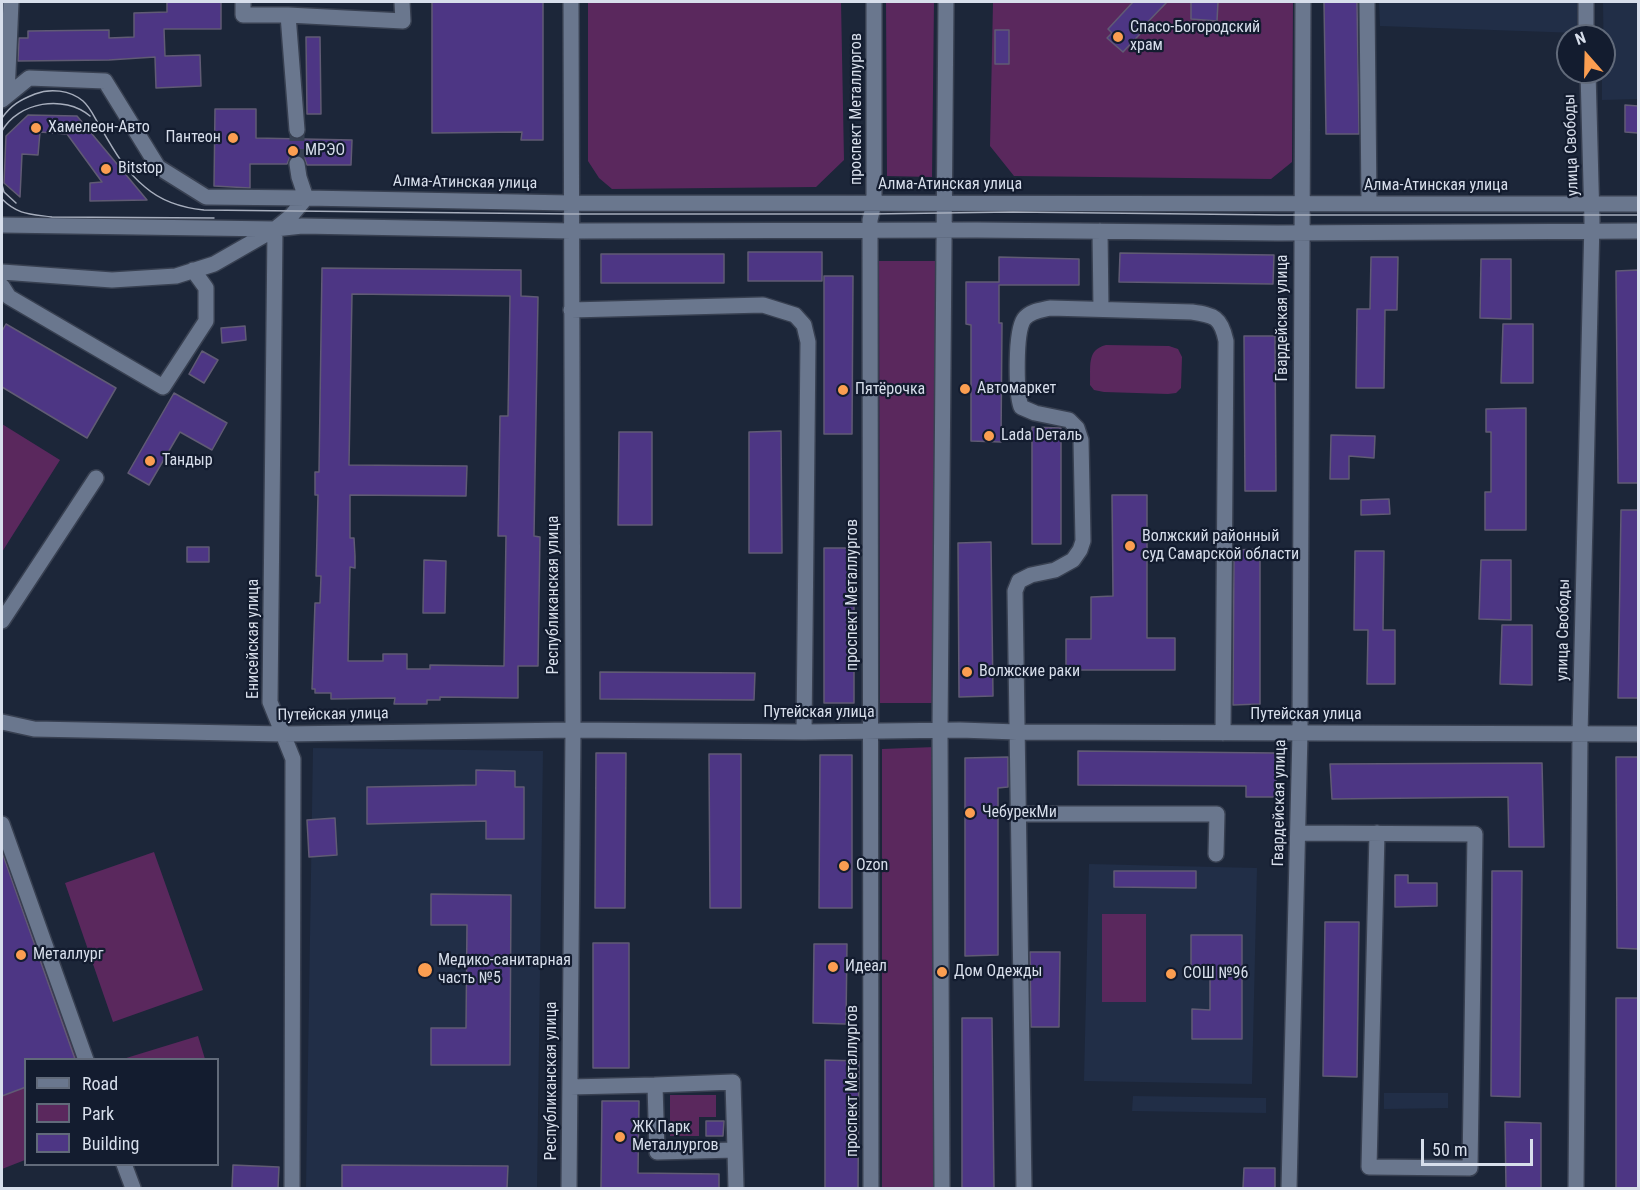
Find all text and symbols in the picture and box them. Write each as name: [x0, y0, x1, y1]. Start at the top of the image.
place label: Спасо-Богородский храм: [1130, 18, 1260, 56]
north arrow: [1556, 24, 1616, 84]
text: N: [1572, 28, 1588, 49]
marker: Спасо-Богородский храм: [1111, 30, 1125, 44]
street label: проспект Металлургов: [847, 33, 867, 185]
street label: улица Свободы: [1561, 94, 1583, 196]
place label: Хамелеон-Авто: [48, 118, 150, 138]
marker: Хамелеон-Авто: [29, 121, 43, 135]
place label: Пантеон: [165, 128, 221, 148]
marker: Пантеон: [226, 131, 240, 145]
place label: МРЭО: [305, 141, 345, 161]
marker: МРЭО: [286, 144, 300, 158]
place label: Bitstop: [118, 159, 163, 179]
marker: Bitstop: [99, 162, 113, 176]
street label: Алма-Атинская улица: [393, 172, 537, 194]
street label: Алма-Атинская улица: [878, 175, 1022, 195]
street label: Алма-Атинская улица: [1364, 176, 1508, 196]
street label: Гвардейская улица: [1273, 255, 1293, 381]
place label: Автомаркет: [977, 379, 1056, 399]
place label: Пятёрочка: [855, 380, 925, 400]
marker: Автомаркет: [958, 382, 972, 396]
marker: Пятёрочка: [836, 383, 850, 397]
place label: Lada Dеталь: [1001, 426, 1082, 446]
marker: Lada Dеталь: [982, 429, 996, 443]
place label: Тандыр: [162, 451, 213, 471]
marker: Тандыр: [143, 454, 157, 468]
street label: Республиканская улица: [544, 516, 564, 674]
street label: проспект Металлургов: [843, 519, 863, 671]
place label: Волжский районный суд Самарской области: [1142, 527, 1299, 565]
marker: Волжский районный суд Самарской области: [1123, 539, 1137, 553]
street label: Енисейская улица: [244, 579, 264, 699]
street label: улица Свободы: [1554, 579, 1574, 681]
place label: Волжские раки: [979, 662, 1080, 682]
marker: Волжские раки: [960, 665, 974, 679]
street label: Путейская улица: [763, 703, 875, 723]
street label: Путейская улица: [277, 704, 389, 726]
street label: Путейская улица: [1250, 705, 1362, 725]
street label: Гвардейская улица: [1269, 739, 1291, 867]
place label: ЧебурекМи: [982, 803, 1057, 823]
marker: ЧебурекМи: [963, 806, 977, 820]
place label: Ozon: [856, 856, 888, 876]
marker: Ozon: [837, 859, 851, 873]
place label: Металлург: [33, 945, 104, 965]
marker: Металлург: [14, 948, 28, 962]
place label: Медико-санитарная часть №5: [438, 951, 571, 989]
place label: Идеал: [845, 957, 887, 977]
marker: Идеал: [826, 960, 840, 974]
marker: Медико-санитарная часть №5: [416, 961, 434, 979]
place label: Дом Одежды: [954, 962, 1042, 982]
place label: СОШ №96: [1183, 964, 1248, 984]
marker: Дом Одежды: [935, 965, 949, 979]
marker: СОШ №96: [1164, 967, 1178, 981]
street label: Республиканская улица: [542, 1002, 562, 1160]
street label: проспект Металлургов: [843, 1005, 863, 1157]
legend: [24, 1058, 219, 1166]
text: Road: [82, 1073, 118, 1094]
text: Park: [82, 1103, 114, 1124]
place label: ЖК Парк Металлургов: [632, 1118, 719, 1156]
scale bar: [1424, 1127, 1536, 1165]
marker: ЖК Парк Металлургов: [613, 1130, 627, 1144]
text: Building: [82, 1133, 139, 1154]
text: 50 m: [1432, 1139, 1467, 1160]

